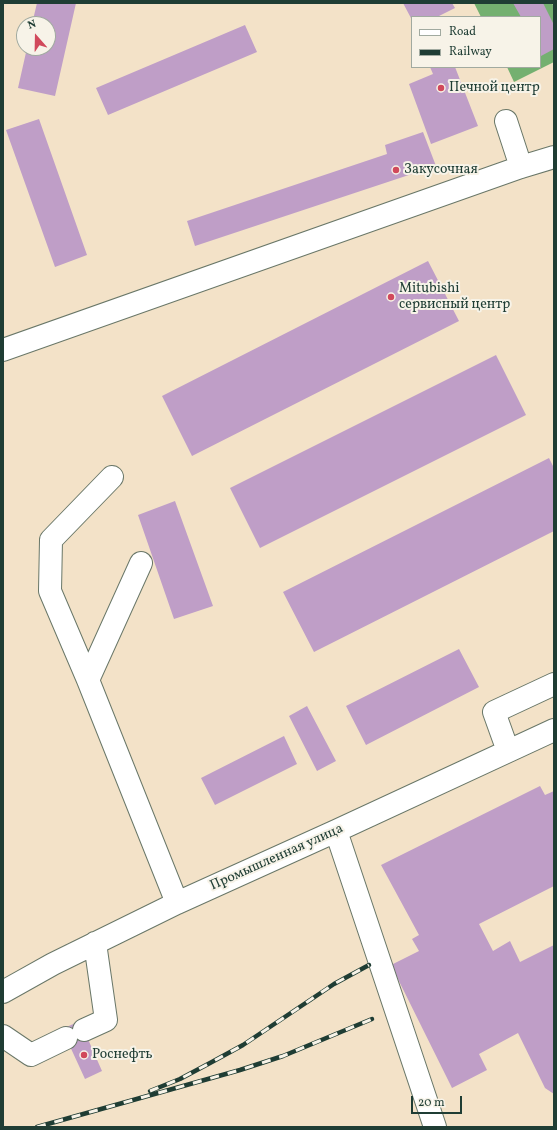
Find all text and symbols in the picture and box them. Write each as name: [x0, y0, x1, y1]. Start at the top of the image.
north arrow: [16, 16, 56, 56]
legend: [411, 16, 541, 68]
text: N: [26, 17, 38, 34]
text: Road: [449, 24, 476, 40]
text: Railway: [449, 44, 492, 60]
place label: Печной центр: [449, 80, 540, 96]
marker: Печной центр: [436, 83, 446, 93]
place label: Закусочная: [404, 162, 478, 178]
marker: Закусочная: [391, 165, 401, 175]
place label: Mitubishi сервисный центр: [399, 281, 510, 314]
marker: Mitubishi сервисный центр: [386, 292, 396, 302]
street label: Промышленная улица: [208, 821, 346, 895]
place label: Роснефть: [92, 1047, 153, 1063]
marker: Роснефть: [79, 1050, 89, 1060]
scale bar: [413, 1088, 464, 1114]
text: 20 m: [418, 1095, 445, 1111]

